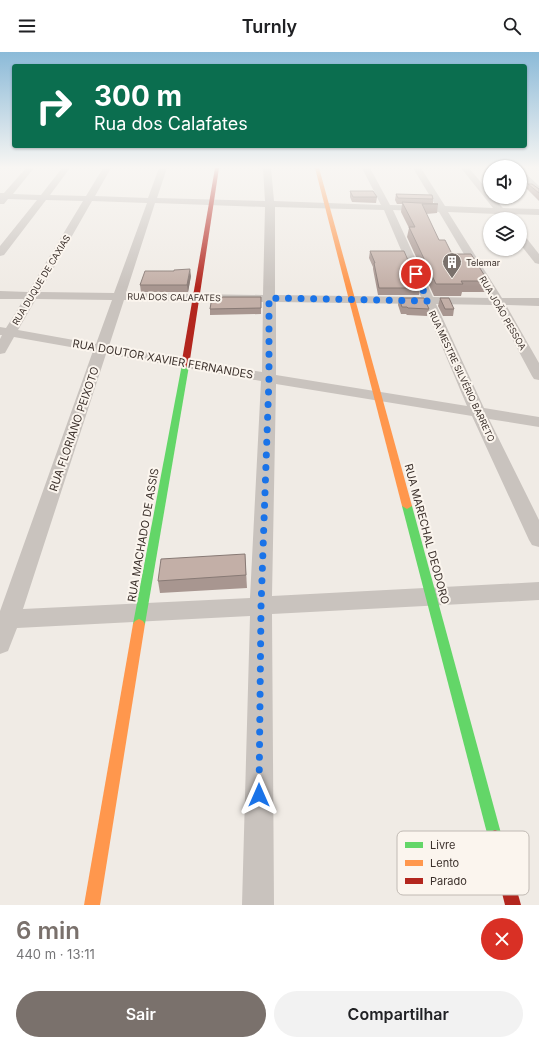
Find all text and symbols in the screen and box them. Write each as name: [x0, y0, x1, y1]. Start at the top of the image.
icon: menu: [16, 15, 38, 37]
icon: search: [501, 15, 523, 37]
text: Turnly: [242, 16, 297, 37]
text: 300 m: [94, 79, 182, 113]
icon: right: [28, 80, 80, 132]
text: Rua dos Calafates: [94, 113, 248, 134]
map controls: [483, 160, 527, 256]
button: sound: [483, 160, 527, 204]
button: layers: [483, 212, 527, 256]
street label: RUA DUQUE DE CAXIAS: [10, 233, 72, 327]
building icon: Telemar: [441, 251, 463, 279]
pin: [399, 257, 433, 291]
place label: Telemar: [466, 257, 501, 268]
icon: arrive: [405, 263, 427, 285]
street label: RUA JOÃO PESSOA: [477, 274, 529, 352]
street label: RUA DOS CALAFATES: [127, 291, 221, 303]
street label: RUA MESTRE SILVÉRIO BARRETO: [427, 309, 497, 443]
street label: RUA DOUTOR XAVIER FERNANDES: [72, 336, 254, 382]
street label: RUA FLORIANO PEIXOTO: [46, 365, 102, 493]
street label: RUA MARECHAL DEODORO: [401, 462, 453, 606]
street label: RUA MACHADO DE ASSIS: [124, 467, 162, 603]
position arrow: [238, 774, 280, 816]
legend: [397, 831, 529, 895]
text: Livre: [430, 838, 455, 852]
text: Lento: [430, 856, 460, 870]
text: Parado: [430, 874, 467, 888]
text: 6 min: [16, 916, 80, 945]
button: close: [481, 918, 523, 960]
text: 440 m · 13:11: [16, 946, 95, 962]
button: Sair: [16, 991, 266, 1037]
button: Compartilhar: [274, 991, 523, 1037]

